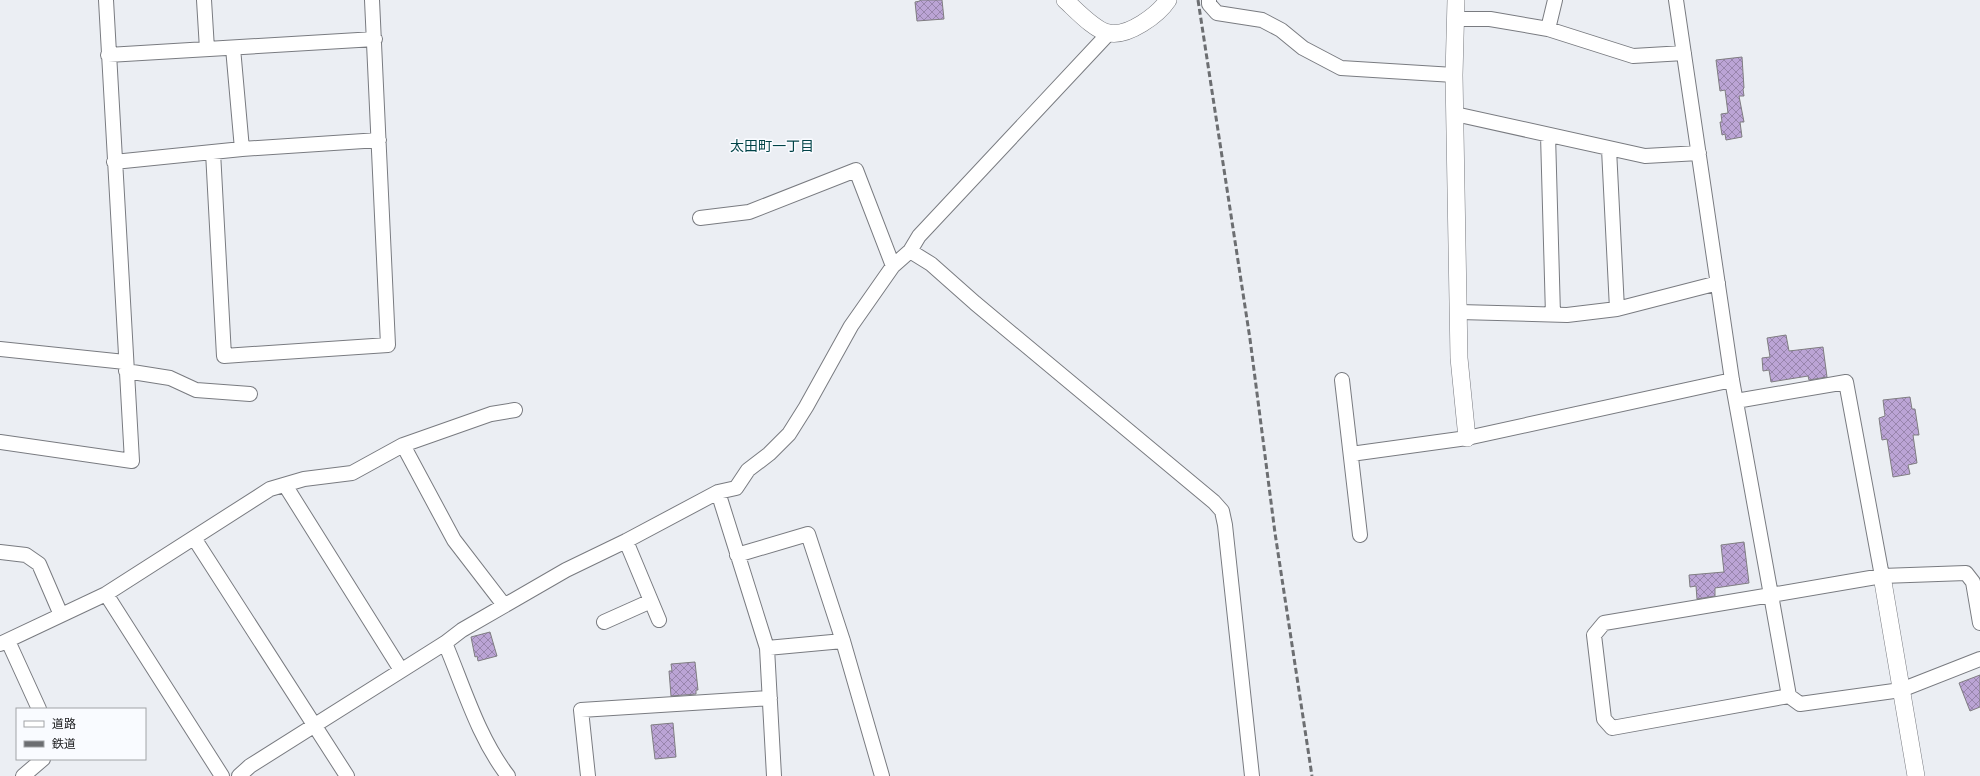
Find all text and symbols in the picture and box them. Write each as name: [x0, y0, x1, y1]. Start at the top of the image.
district label: 太田町一丁目: [730, 138, 814, 154]
legend: [16, 708, 146, 760]
text: 道路: [52, 717, 76, 731]
text: 鉄道: [52, 737, 76, 751]

